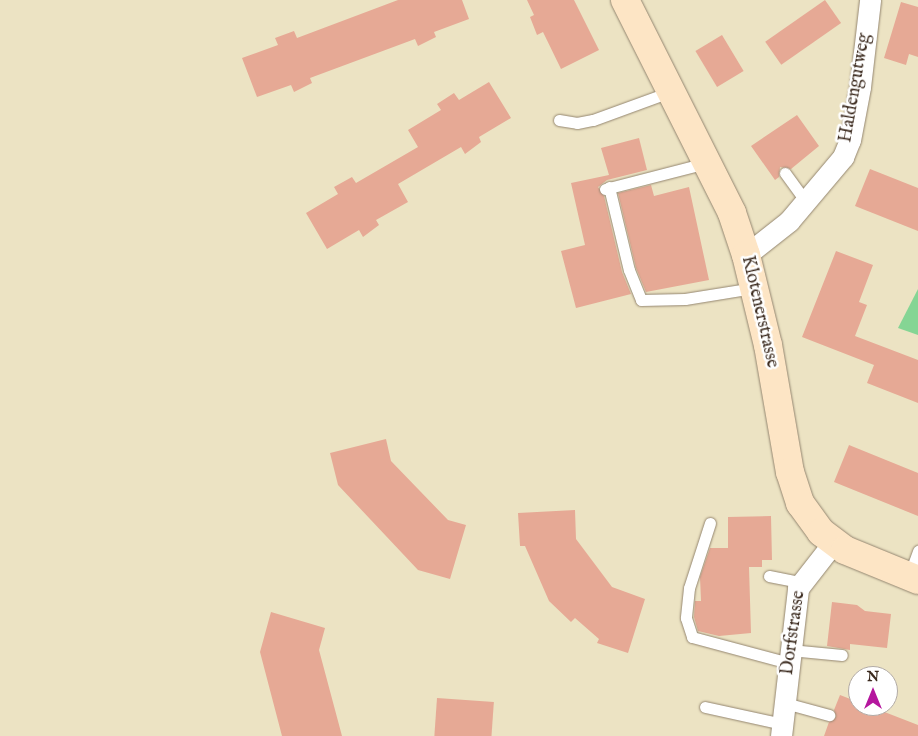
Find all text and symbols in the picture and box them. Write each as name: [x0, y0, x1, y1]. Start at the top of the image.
street label: Haldengutweg: [836, 32, 876, 144]
street label: Klotenerstrasse: [736, 254, 782, 370]
street label: Dorfstrasse: [777, 589, 811, 677]
north arrow: [848, 666, 898, 716]
text: N: [867, 668, 879, 686]

